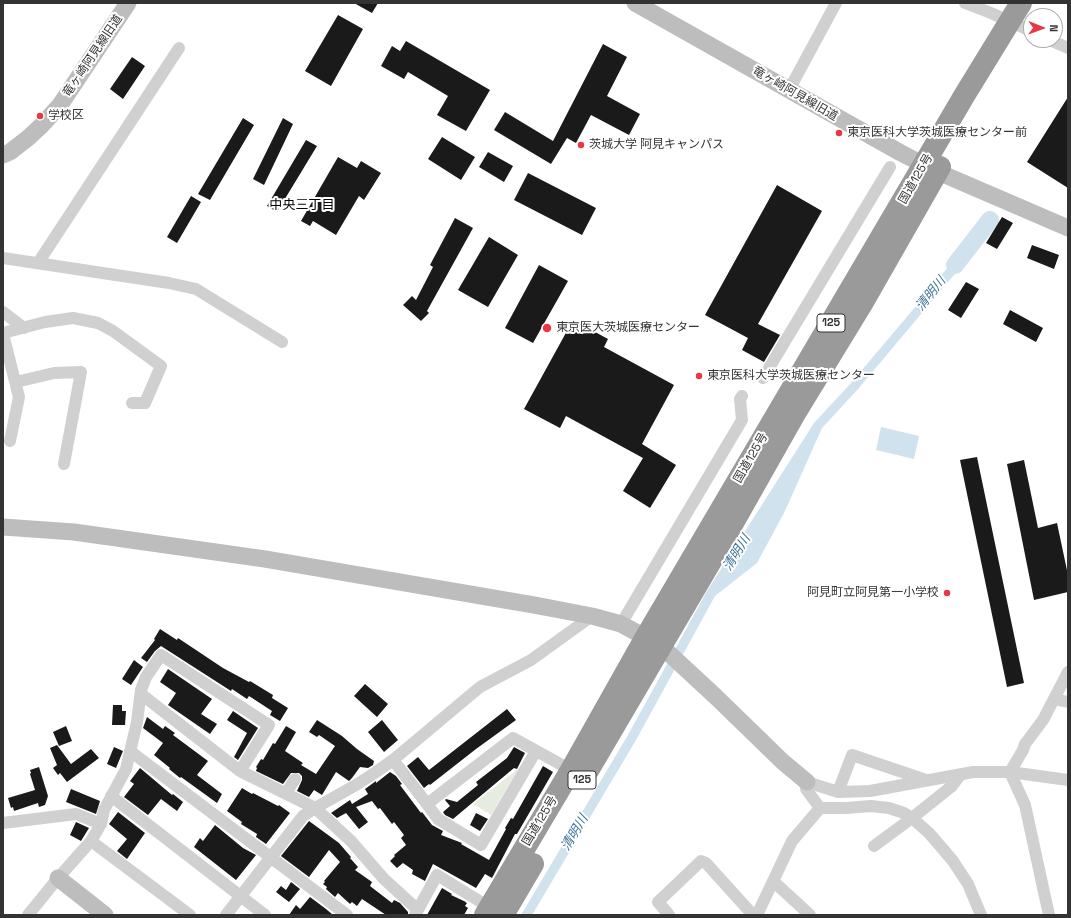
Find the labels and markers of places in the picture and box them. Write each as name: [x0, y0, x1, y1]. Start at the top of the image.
place label: 学校区: [48, 109, 84, 123]
marker: 学校区: [35, 111, 45, 121]
place label: 東京医科大学茨城医療センター前: [847, 126, 1027, 140]
marker: 東京医科大学茨城医療センター前: [834, 128, 844, 138]
place label: 茨城大学 阿見キャンパス: [589, 138, 724, 152]
marker: 茨城大学 阿見キャンパス: [576, 140, 586, 150]
place label: 東京医大茨城医療センター: [556, 321, 700, 335]
marker: 東京医大茨城医療センター: [541, 322, 553, 334]
place label: 東京医科大学茨城医療センター: [707, 369, 875, 383]
marker: 東京医科大学茨城医療センター: [694, 371, 704, 381]
place label: 阿見町立阿見第一小学校: [807, 586, 939, 600]
marker: 阿見町立阿見第一小学校: [942, 588, 952, 598]

